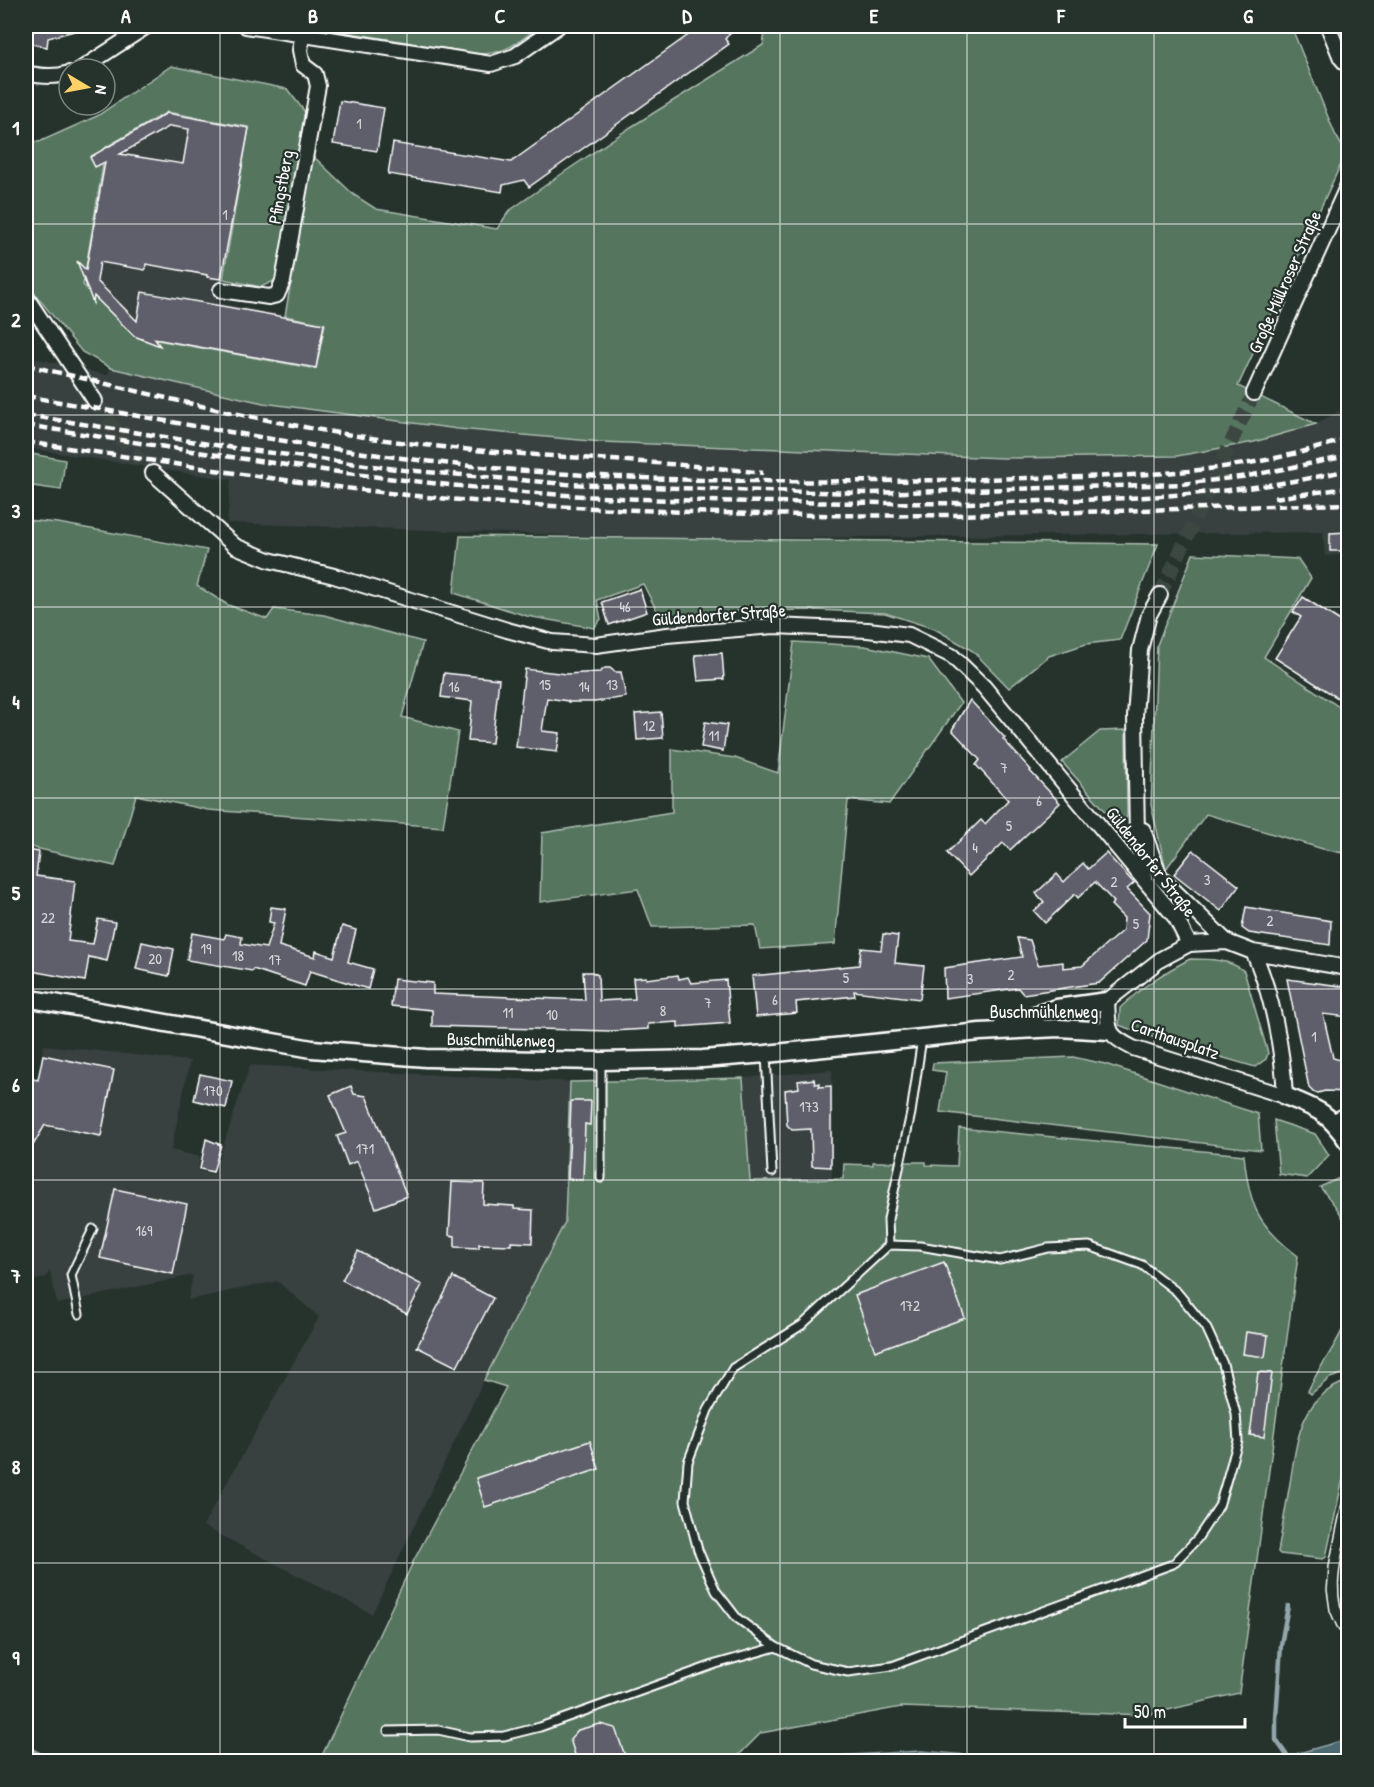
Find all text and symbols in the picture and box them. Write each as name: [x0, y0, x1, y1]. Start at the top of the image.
text: A: [121, 2, 131, 29]
text: B: [308, 2, 318, 29]
text: C: [495, 2, 506, 29]
text: D: [682, 2, 692, 29]
text: E: [870, 2, 879, 29]
text: F: [1056, 2, 1066, 29]
text: G: [1243, 2, 1253, 29]
north arrow: [57, 57, 117, 117]
text: N: [90, 84, 113, 96]
house number: 1: [356, 113, 362, 134]
text: 1: [12, 114, 20, 141]
street label: Pfingstberg: [262, 148, 299, 226]
house number: 1: [222, 204, 228, 225]
street label: Große Müllroser Straße: [1242, 206, 1327, 357]
text: 2: [11, 306, 21, 333]
text: 3: [12, 497, 21, 524]
house number: 46: [619, 596, 631, 617]
street label: Güldendorfer Straße: [651, 597, 787, 632]
house number: 15: [539, 674, 552, 695]
house number: 13: [606, 674, 618, 695]
house number: 16: [448, 676, 460, 697]
house number: 14: [578, 676, 590, 697]
text: 4: [12, 688, 20, 715]
house number: 12: [643, 715, 655, 736]
house number: 11: [709, 725, 719, 746]
house number: 7: [1000, 757, 1008, 778]
house number: 6: [1036, 790, 1042, 811]
street label: Güldendorfer Straße: [1100, 801, 1202, 922]
house number: 5: [1006, 815, 1013, 836]
house number: 4: [972, 837, 978, 858]
house number: 3: [1204, 869, 1211, 890]
house number: 2: [1110, 871, 1118, 892]
text: 5: [12, 879, 21, 906]
house number: 22: [41, 907, 55, 928]
house number: 2: [1266, 910, 1274, 931]
house number: 5: [1133, 913, 1140, 934]
house number: 19: [201, 938, 212, 959]
house number: 18: [232, 945, 244, 966]
house number: 20: [148, 948, 162, 969]
house number: 17: [269, 949, 281, 970]
house number: 2: [1007, 964, 1015, 985]
house number: 5: [843, 967, 850, 988]
house number: 3: [967, 968, 974, 989]
house number: 6: [772, 989, 778, 1010]
house number: 7: [704, 992, 712, 1013]
street label: Buschmühlenweg: [990, 999, 1098, 1024]
house number: 8: [660, 1000, 666, 1021]
house number: 11: [503, 1002, 513, 1023]
house number: 10: [546, 1004, 558, 1025]
street label: Carthausplatz: [1127, 1012, 1223, 1065]
street label: Buschmühlenweg: [447, 1026, 555, 1053]
house number: 1: [1311, 1026, 1317, 1047]
text: 6: [12, 1071, 20, 1098]
house number: 170: [203, 1080, 223, 1101]
house number: 173: [799, 1096, 819, 1117]
house number: 171: [356, 1138, 374, 1159]
house number: 169: [136, 1220, 153, 1241]
text: 7: [10, 1262, 21, 1289]
house number: 172: [900, 1295, 920, 1316]
text: 8: [12, 1453, 21, 1480]
text: 9: [12, 1644, 20, 1671]
scale bar: [1125, 1691, 1245, 1729]
text: 50 m: [1134, 1699, 1166, 1724]

